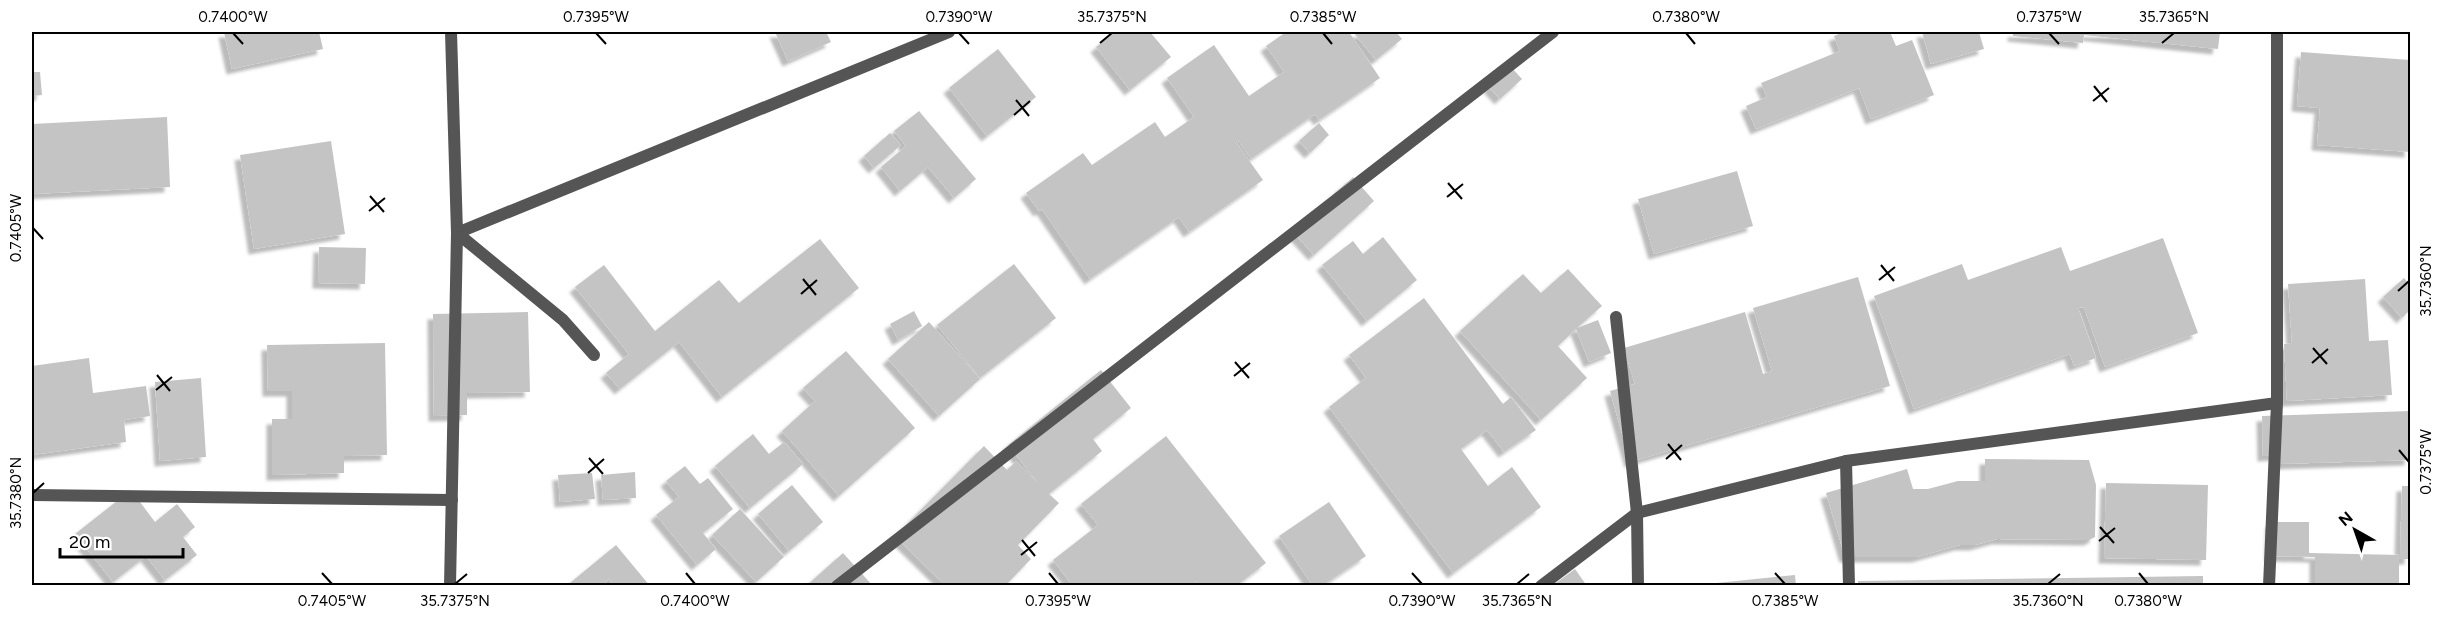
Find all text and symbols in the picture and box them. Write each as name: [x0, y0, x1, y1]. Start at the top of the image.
text: 0.7400°W: [198, 8, 268, 26]
text: 0.7395°W: [563, 8, 630, 26]
text: 0.7390°W: [926, 8, 993, 26]
text: 35.7375°N: [1077, 8, 1147, 26]
text: 0.7385°W: [1290, 8, 1357, 26]
text: 0.7380°W: [1652, 8, 1720, 26]
text: 0.7375°W: [2016, 8, 2082, 26]
text: 35.7365°N: [2139, 8, 2209, 26]
text: 0.7405°W: [7, 193, 25, 262]
text: 35.7360°N: [2417, 245, 2435, 317]
text: 0.7375°W: [2417, 429, 2435, 495]
text: 35.7380°N: [7, 457, 25, 529]
north arrow: [2325, 500, 2385, 560]
text: N: [2335, 508, 2357, 530]
scale bar: [60, 521, 183, 559]
text: 20 m: [69, 531, 110, 553]
text: 0.7405°W: [298, 592, 367, 610]
text: 35.7375°N: [420, 592, 490, 610]
text: 0.7400°W: [660, 592, 730, 610]
text: 0.7395°W: [1025, 592, 1092, 610]
text: 0.7390°W: [1389, 592, 1456, 610]
text: 35.7365°N: [1482, 592, 1552, 610]
text: 0.7385°W: [1752, 592, 1819, 610]
text: 35.7360°N: [2012, 592, 2084, 610]
text: 0.7380°W: [2114, 592, 2182, 610]

